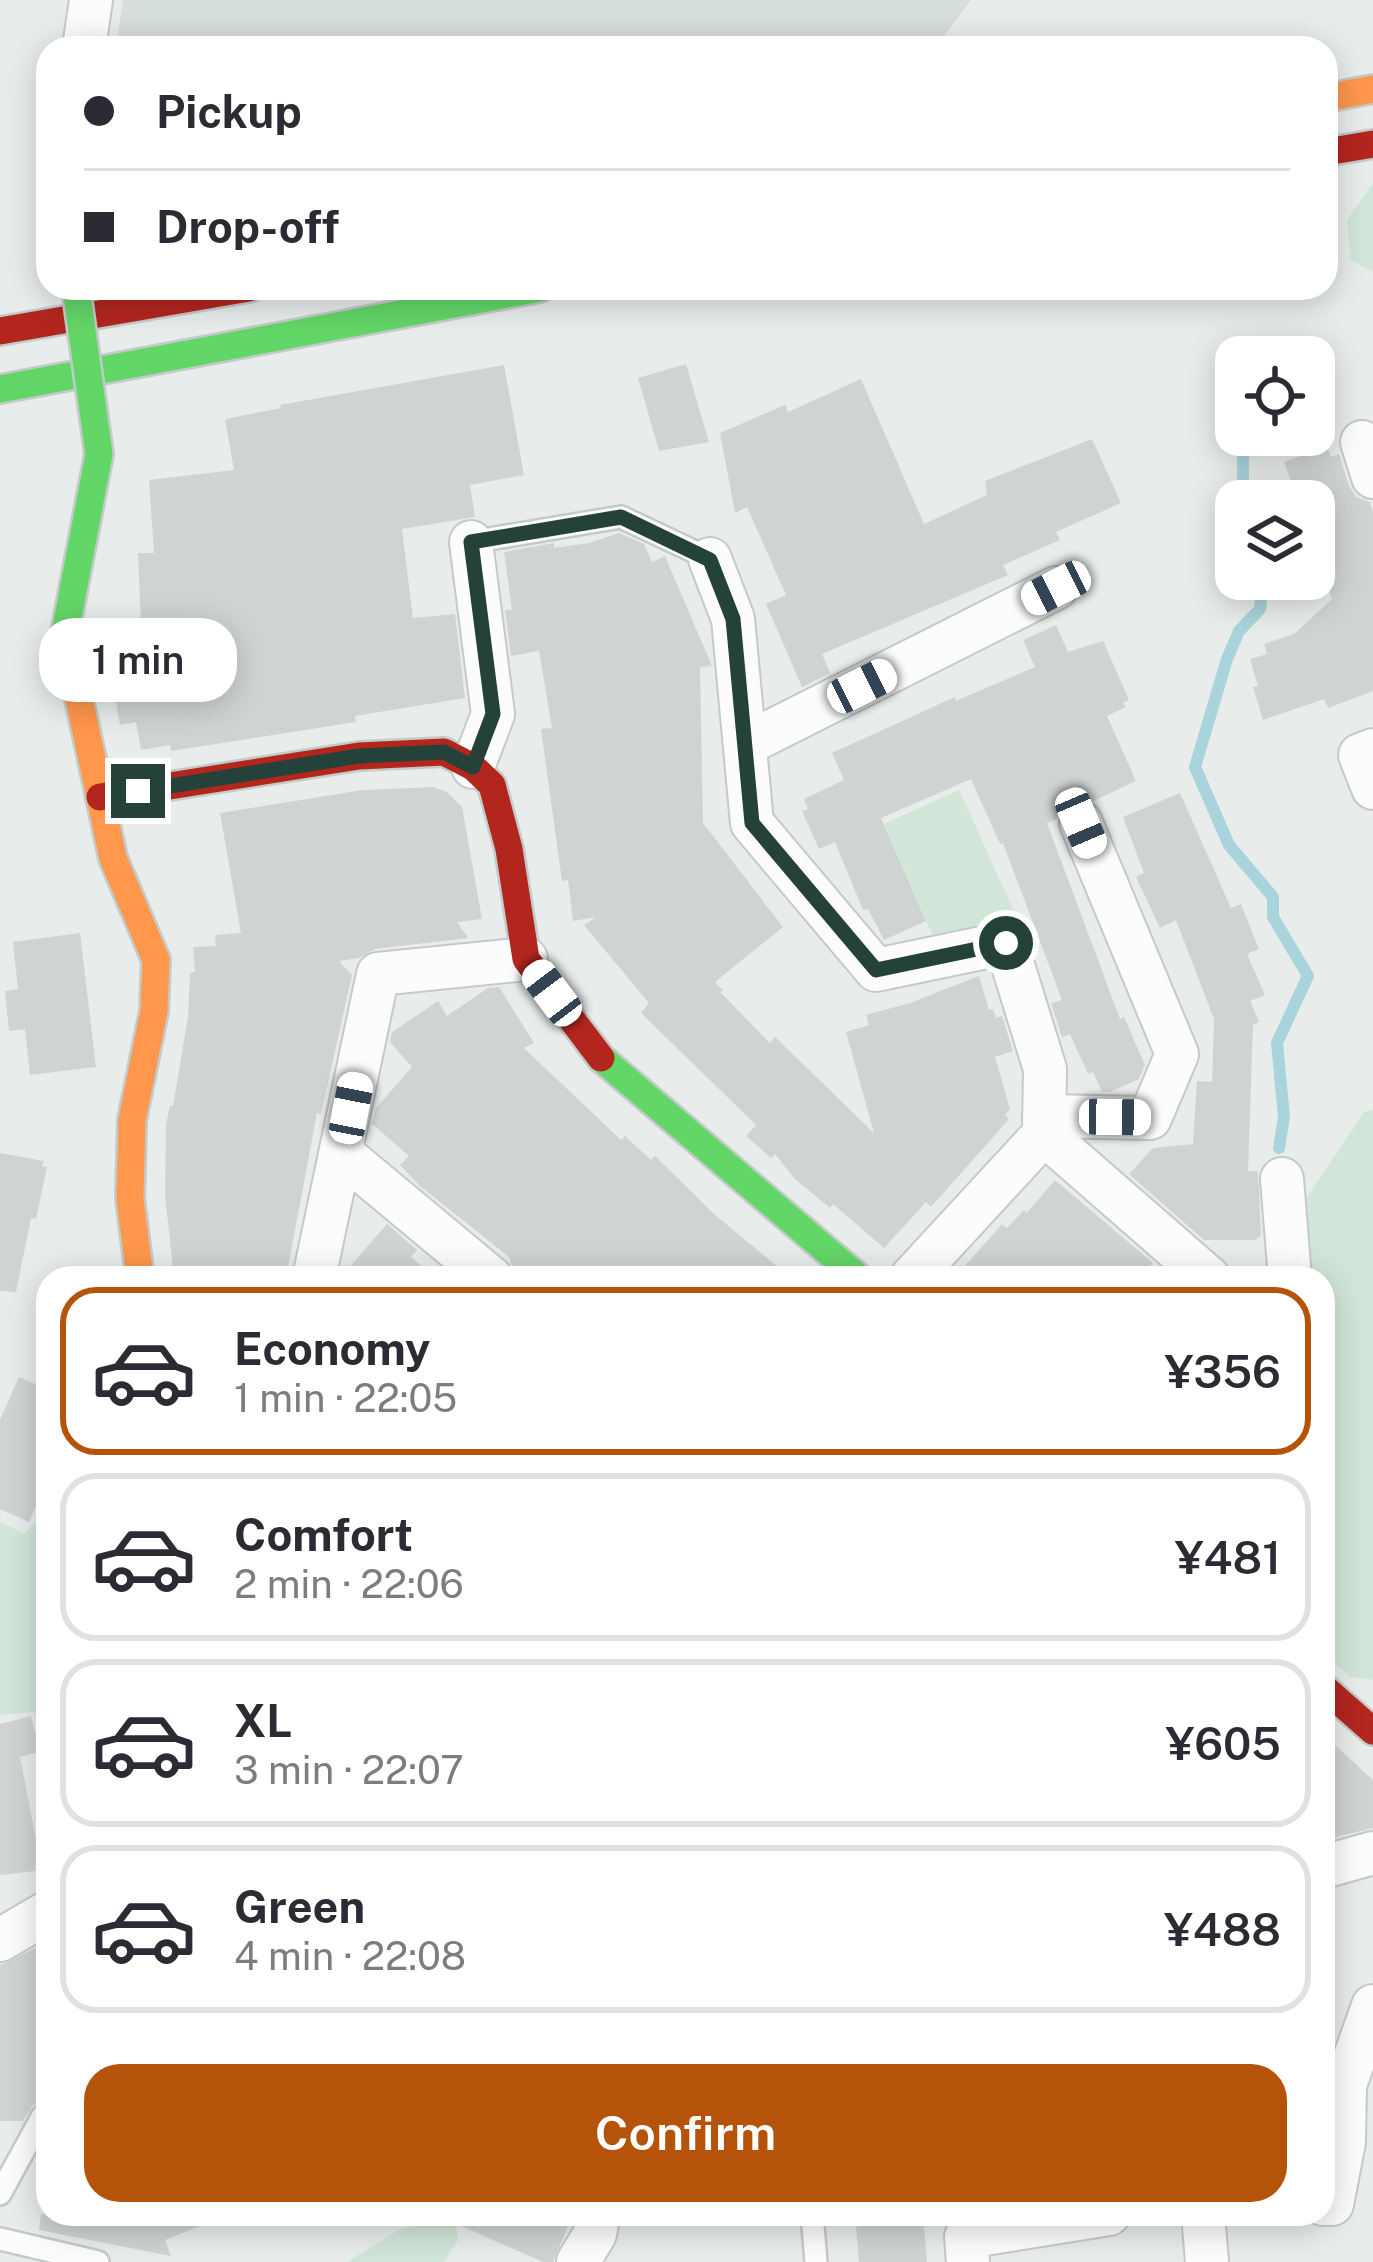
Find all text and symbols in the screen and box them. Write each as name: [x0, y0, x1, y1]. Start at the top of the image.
text: Pickup: [156, 85, 302, 138]
text: Drop-off: [156, 200, 339, 253]
map controls: [1215, 336, 1335, 600]
button: locate: [1215, 336, 1335, 456]
button: layers: [1215, 480, 1335, 600]
car: [1016, 556, 1096, 620]
callout: 1 min: [39, 617, 237, 701]
text: 1 min: [92, 637, 184, 683]
car: [822, 654, 902, 718]
route end: [111, 764, 165, 818]
car: [1050, 783, 1112, 863]
route start: [979, 916, 1033, 970]
car: [516, 953, 588, 1033]
car: [326, 1069, 376, 1147]
car: [1079, 1098, 1151, 1136]
icon: car: [90, 1317, 198, 1425]
text: Economy: [234, 1322, 430, 1375]
text: ¥356: [1165, 1345, 1281, 1398]
text: 1 min · 22:05: [234, 1375, 457, 1421]
icon: car: [90, 1503, 198, 1611]
text: Comfort: [234, 1508, 413, 1561]
text: ¥481: [1175, 1531, 1281, 1584]
text: 2 min · 22:06: [234, 1561, 464, 1607]
icon: car: [90, 1689, 198, 1797]
text: XL: [234, 1694, 292, 1747]
text: ¥605: [1166, 1717, 1281, 1770]
text: 3 min · 22:07: [234, 1747, 464, 1793]
icon: car: [90, 1875, 198, 1983]
text: Green: [234, 1880, 365, 1933]
text: ¥488: [1164, 1903, 1281, 1956]
text: 4 min · 22:08: [234, 1933, 466, 1979]
button: Confirm: [84, 2064, 1287, 2202]

